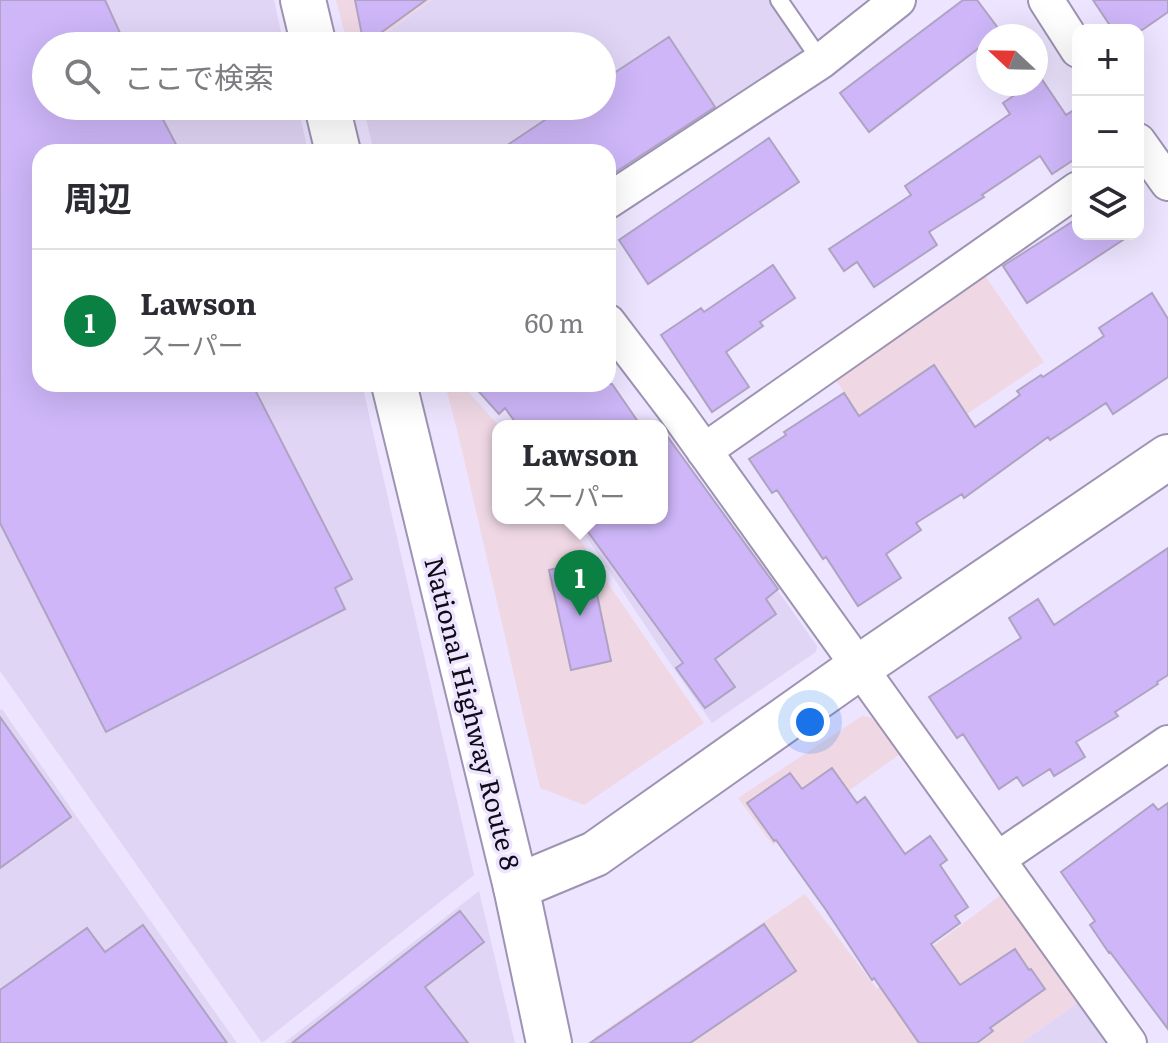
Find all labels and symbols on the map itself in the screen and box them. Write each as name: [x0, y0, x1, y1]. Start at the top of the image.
north arrow: [976, 24, 1048, 96]
pin: 1: [554, 550, 606, 616]
street label: National Highway Route 8: [416, 553, 532, 873]
your location: [790, 702, 830, 742]

